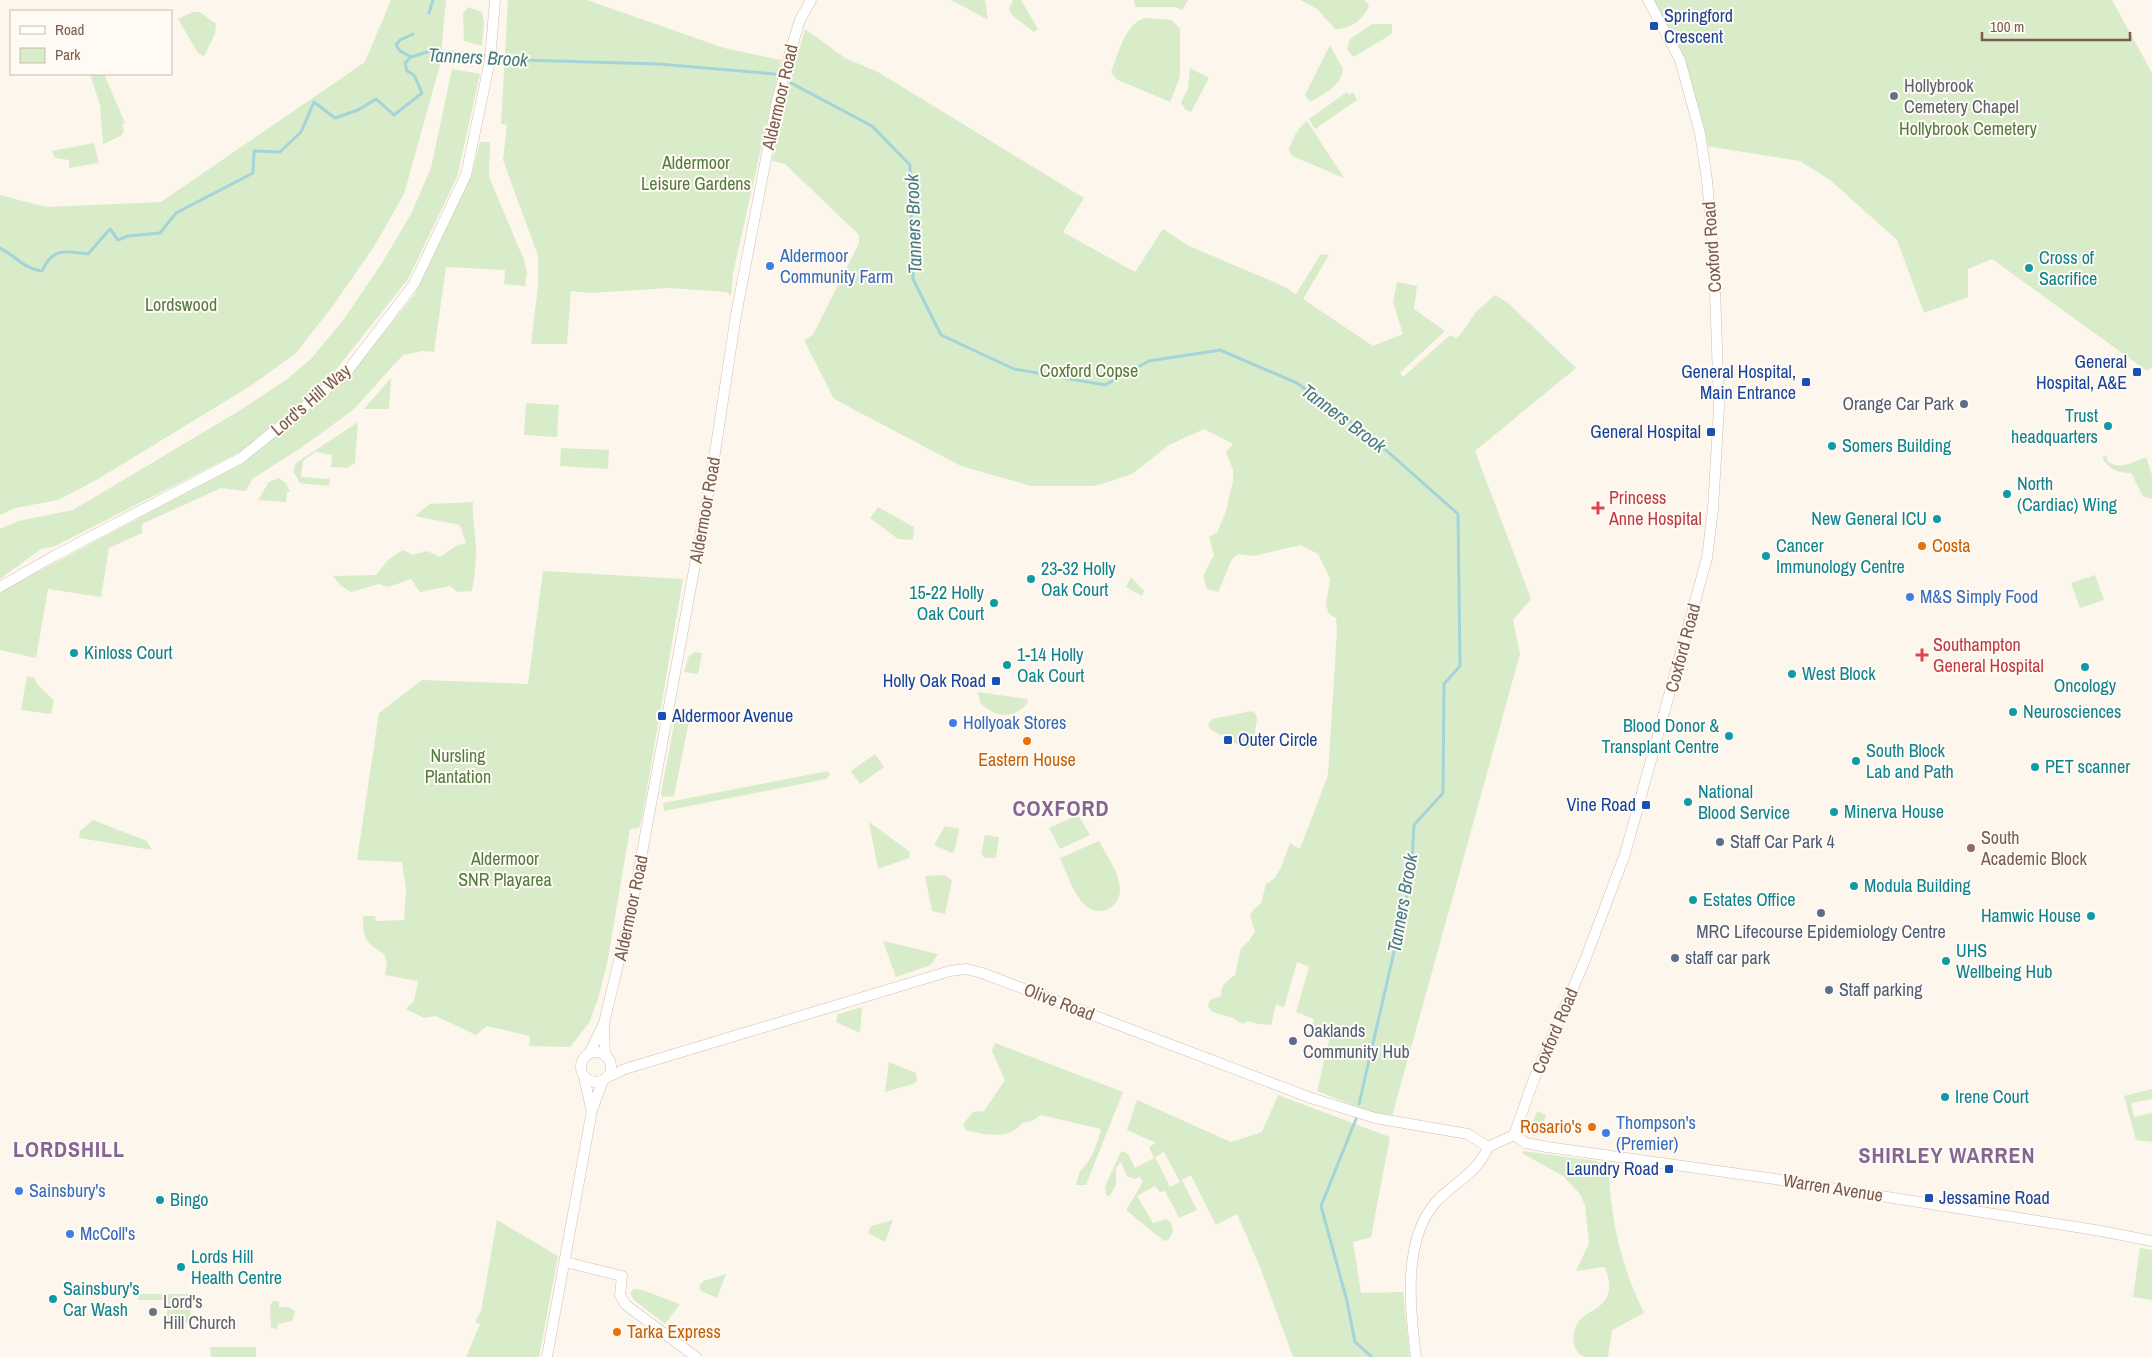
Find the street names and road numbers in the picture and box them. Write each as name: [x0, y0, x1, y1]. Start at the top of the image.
street label: Aldermoor Road: [755, 42, 804, 153]
street label: Coxford Road: [1696, 201, 1727, 293]
street label: Lord's Hill Way: [265, 358, 356, 441]
street label: Aldermoor Road: [683, 455, 726, 566]
street label: Coxford Road: [1659, 601, 1706, 695]
street label: Aldermoor Road: [607, 853, 654, 964]
street label: Olive Road: [1020, 977, 1098, 1026]
street label: Coxford Road: [1525, 984, 1584, 1078]
street label: Warren Avenue: [1781, 1167, 1885, 1208]

